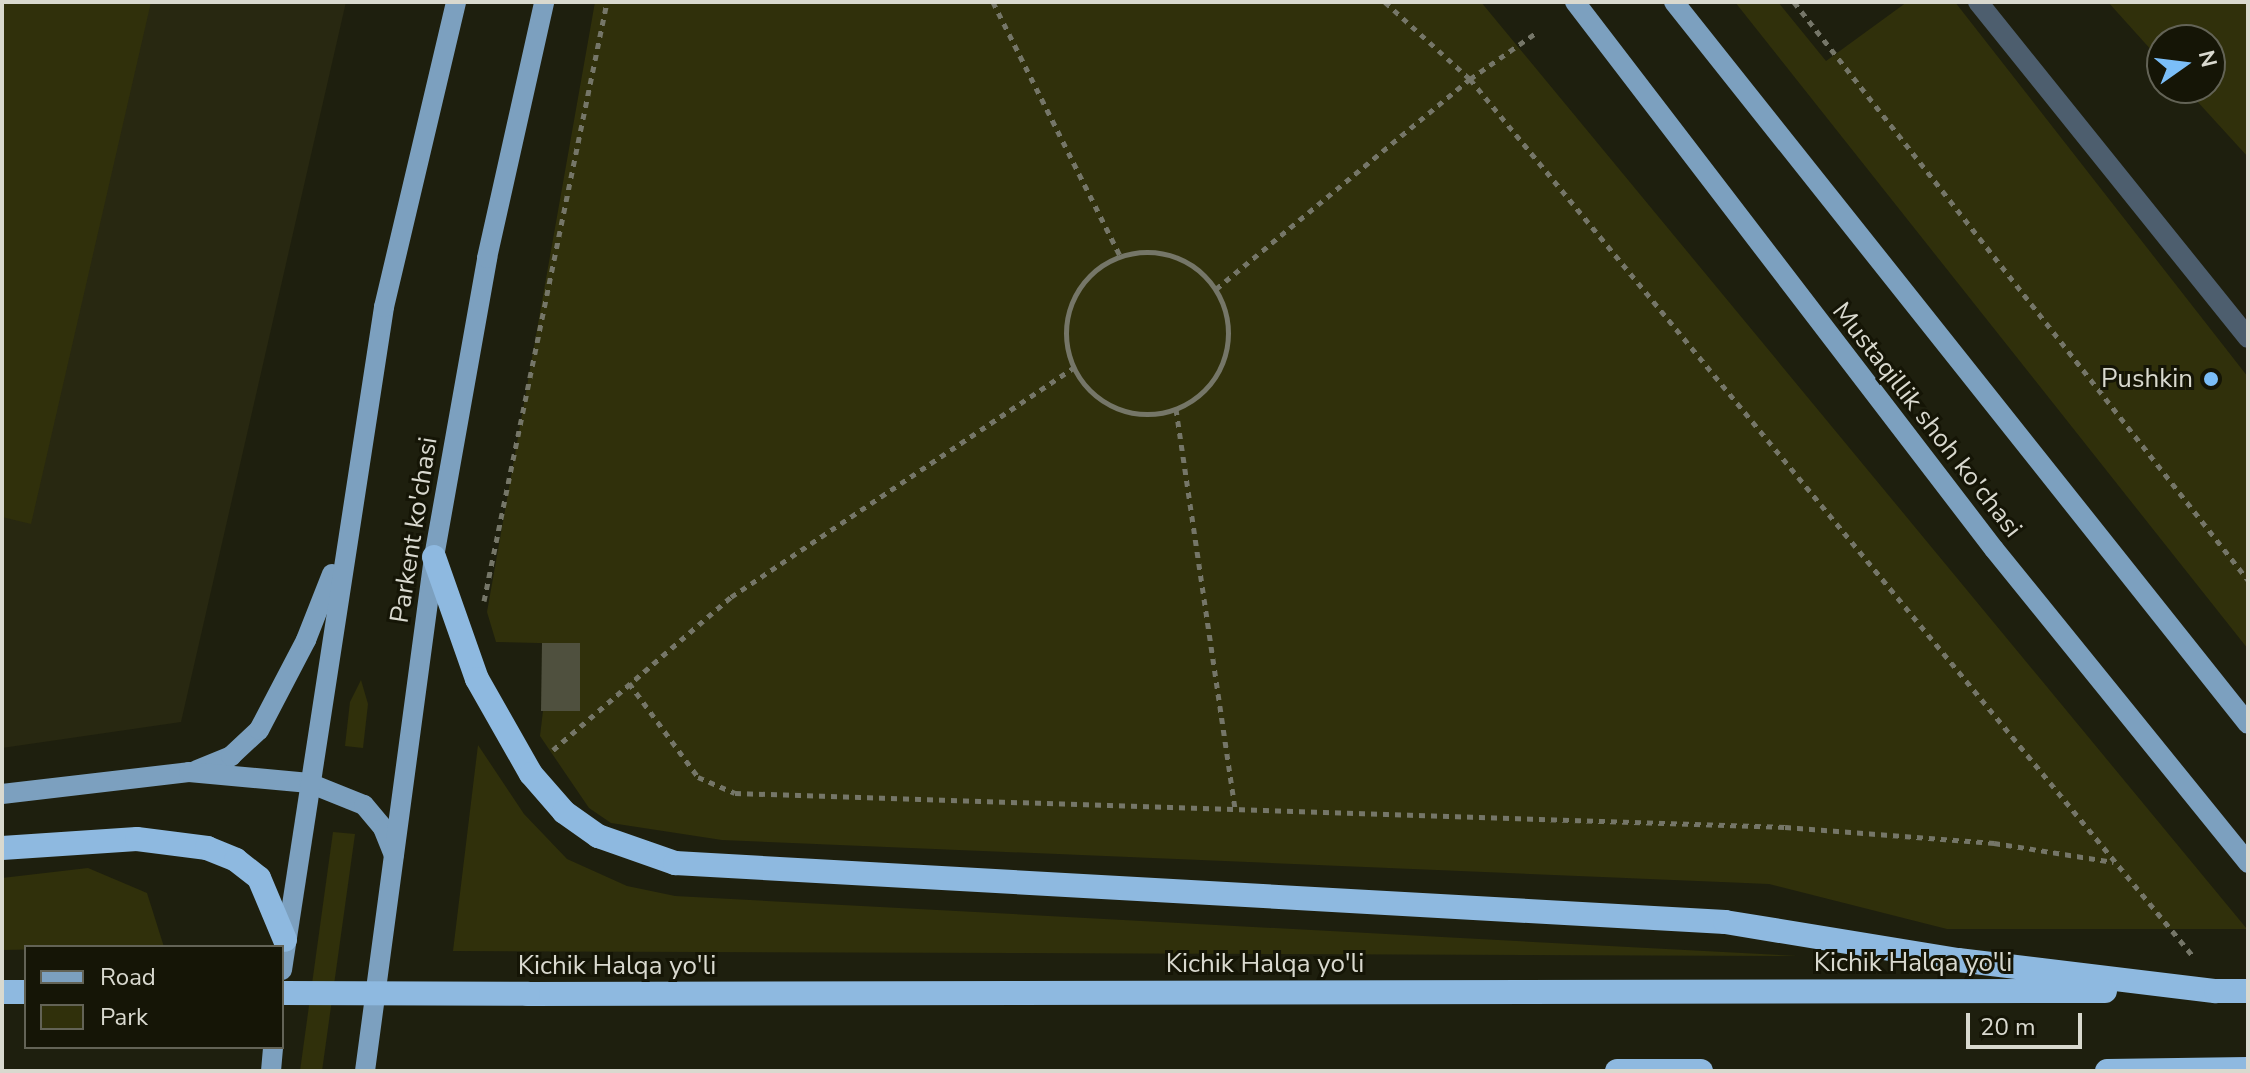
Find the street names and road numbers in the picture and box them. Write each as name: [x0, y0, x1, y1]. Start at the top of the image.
street label: Mustaqillik shoh ko'chasi: [1826, 296, 2028, 544]
street label: Parkent ko'chasi: [384, 435, 444, 625]
street label: Kichik Halqa yo'li: [1814, 947, 2012, 979]
street label: Kichik Halqa yo'li: [1166, 948, 1364, 980]
street label: Kichik Halqa yo'li: [518, 950, 716, 982]

